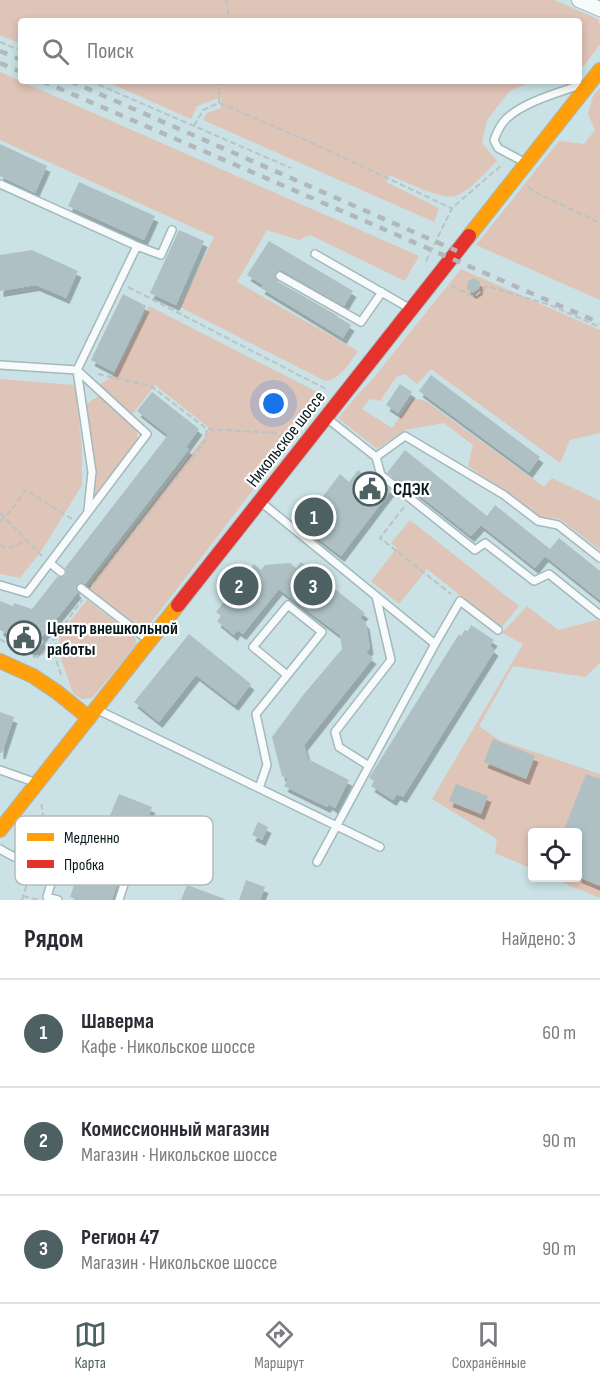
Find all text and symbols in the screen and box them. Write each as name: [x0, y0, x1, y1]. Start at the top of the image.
search box: [18, 18, 582, 84]
icon: search: [39, 35, 72, 68]
text: Поиск: [87, 38, 133, 65]
street label: Никольское шоссе: [242, 387, 330, 491]
your location: [259, 389, 288, 418]
public building icon: СДЭК: [352, 471, 388, 507]
place label: СДЭК: [393, 479, 430, 500]
pin: 1: [294, 494, 334, 540]
pin: 2: [220, 564, 258, 608]
pin: 3: [294, 564, 332, 608]
place label: Центр внешкольной работы: [47, 618, 178, 660]
public building icon: Центр внешкольной работы: [6, 620, 42, 656]
legend: [15, 816, 213, 885]
map controls: [528, 828, 582, 882]
button: locate: [528, 828, 582, 882]
text: Медленно: [64, 829, 120, 848]
text: Пробка: [64, 856, 104, 875]
text: Рядом: [24, 924, 83, 955]
text: Найдено: 3: [502, 927, 576, 951]
text: Шаверма: [81, 1008, 154, 1035]
text: 1: [40, 1021, 47, 1045]
text: 60 m: [542, 1021, 576, 1045]
text: Кафе · Никольское шоссе: [81, 1035, 255, 1059]
text: Комиссионный магазин: [81, 1116, 270, 1143]
text: 2: [39, 1129, 48, 1153]
text: 90 m: [542, 1129, 576, 1153]
text: Магазин · Никольское шоссе: [81, 1143, 277, 1167]
text: Регион 47: [81, 1224, 159, 1251]
text: 3: [39, 1237, 48, 1261]
text: 90 m: [542, 1237, 576, 1261]
text: Магазин · Никольское шоссе: [81, 1251, 277, 1275]
tab: Карта: [74, 1318, 107, 1373]
tab: Маршрут: [254, 1318, 304, 1373]
tab: Сохранённые: [452, 1318, 526, 1373]

